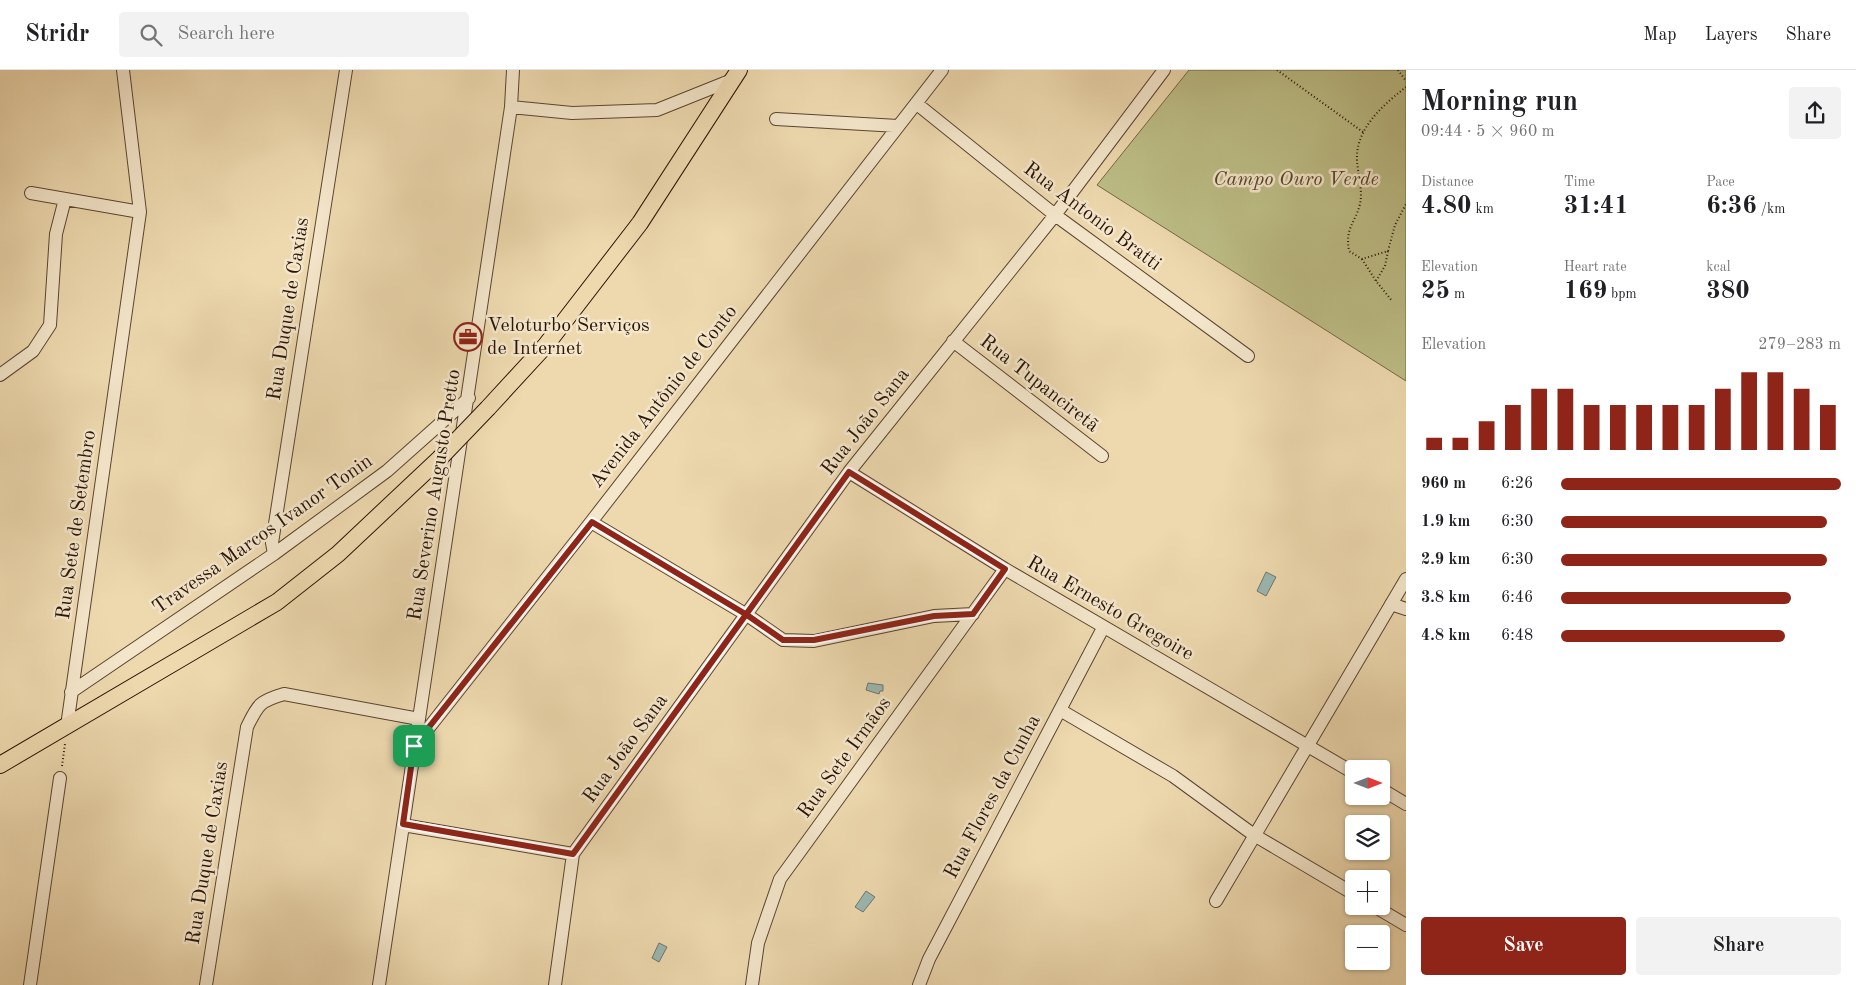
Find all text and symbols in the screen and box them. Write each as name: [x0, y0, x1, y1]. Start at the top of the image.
search box: [119, 12, 469, 57]
icon: search: [137, 21, 165, 49]
text: Stridr: [25, 23, 89, 47]
text: Search here: [177, 25, 275, 44]
text: Map: [1643, 26, 1677, 44]
text: Layers: [1705, 26, 1757, 44]
text: Share: [1785, 26, 1831, 44]
button: share: [1789, 87, 1841, 139]
text: Morning run: [1421, 89, 1578, 117]
text: 09:44 · 5 × 960 m: [1421, 124, 1554, 140]
street label: Rua Antonio Bratti: [1020, 159, 1164, 275]
park label: Campo Ouro Verde: [1213, 170, 1379, 190]
text: Distance: [1421, 175, 1474, 189]
text: Time: [1564, 175, 1595, 189]
text: Pace: [1706, 175, 1735, 189]
text: 4.80: [1421, 194, 1472, 219]
text: 31:41: [1564, 194, 1629, 219]
text: 6:36: [1706, 194, 1757, 219]
text: km: [1472, 202, 1494, 216]
text: /km: [1757, 202, 1785, 216]
street label: Rua Duque de Caxias: [265, 216, 313, 402]
text: Elevation: [1421, 260, 1478, 274]
text: Heart rate: [1564, 260, 1627, 274]
text: kcal: [1706, 260, 1730, 274]
text: 25: [1421, 279, 1450, 304]
text: 169: [1564, 279, 1607, 304]
text: 380: [1706, 279, 1750, 304]
text: m: [1450, 287, 1465, 301]
text: bpm: [1607, 287, 1637, 301]
street label: Avenida Antônio de Conto: [587, 302, 741, 492]
place label: Veloturbo Serviços de Internet: [487, 316, 650, 359]
office icon: Veloturbo Serviços de Internet: [453, 322, 483, 352]
street label: Rua Tupanciretã: [976, 332, 1102, 437]
text: Elevation: [1421, 337, 1486, 353]
text: 279–283 m: [1758, 337, 1841, 353]
street label: Rua João Sana: [818, 365, 914, 479]
street label: Rua Severino Augusto Pretto: [405, 368, 465, 622]
street label: Rua Sete de Setembro: [54, 429, 100, 621]
street label: Travessa Marcos Ivanor Tonin: [149, 451, 377, 619]
text: 960 m: [1421, 476, 1466, 492]
text: 6:26: [1501, 476, 1533, 492]
text: 1.9 km: [1421, 514, 1470, 530]
text: 6:30: [1501, 514, 1533, 530]
text: 2.9 km: [1421, 552, 1470, 568]
text: 6:30: [1501, 552, 1533, 568]
street label: Rua Ernesto Gregoire: [1023, 553, 1197, 665]
text: 3.8 km: [1421, 590, 1470, 606]
text: 6:46: [1501, 590, 1533, 606]
text: 4.8 km: [1421, 628, 1470, 644]
text: 6:48: [1501, 628, 1533, 644]
street label: Rua João Sana: [580, 691, 672, 807]
street label: Rua Sete Irmãos: [794, 694, 896, 822]
street label: Rua Flores da Cunha: [941, 712, 1045, 882]
pin: [393, 725, 435, 767]
icon: arrive: [400, 732, 428, 760]
street label: Rua Duque de Caxias: [184, 760, 232, 946]
north arrow: [1345, 760, 1390, 805]
map controls: [1345, 760, 1390, 970]
button: layers: [1345, 815, 1390, 860]
button: +: [1345, 870, 1390, 915]
button: Save: [1421, 917, 1626, 975]
button: Share: [1636, 917, 1841, 975]
button: −: [1345, 925, 1390, 970]

